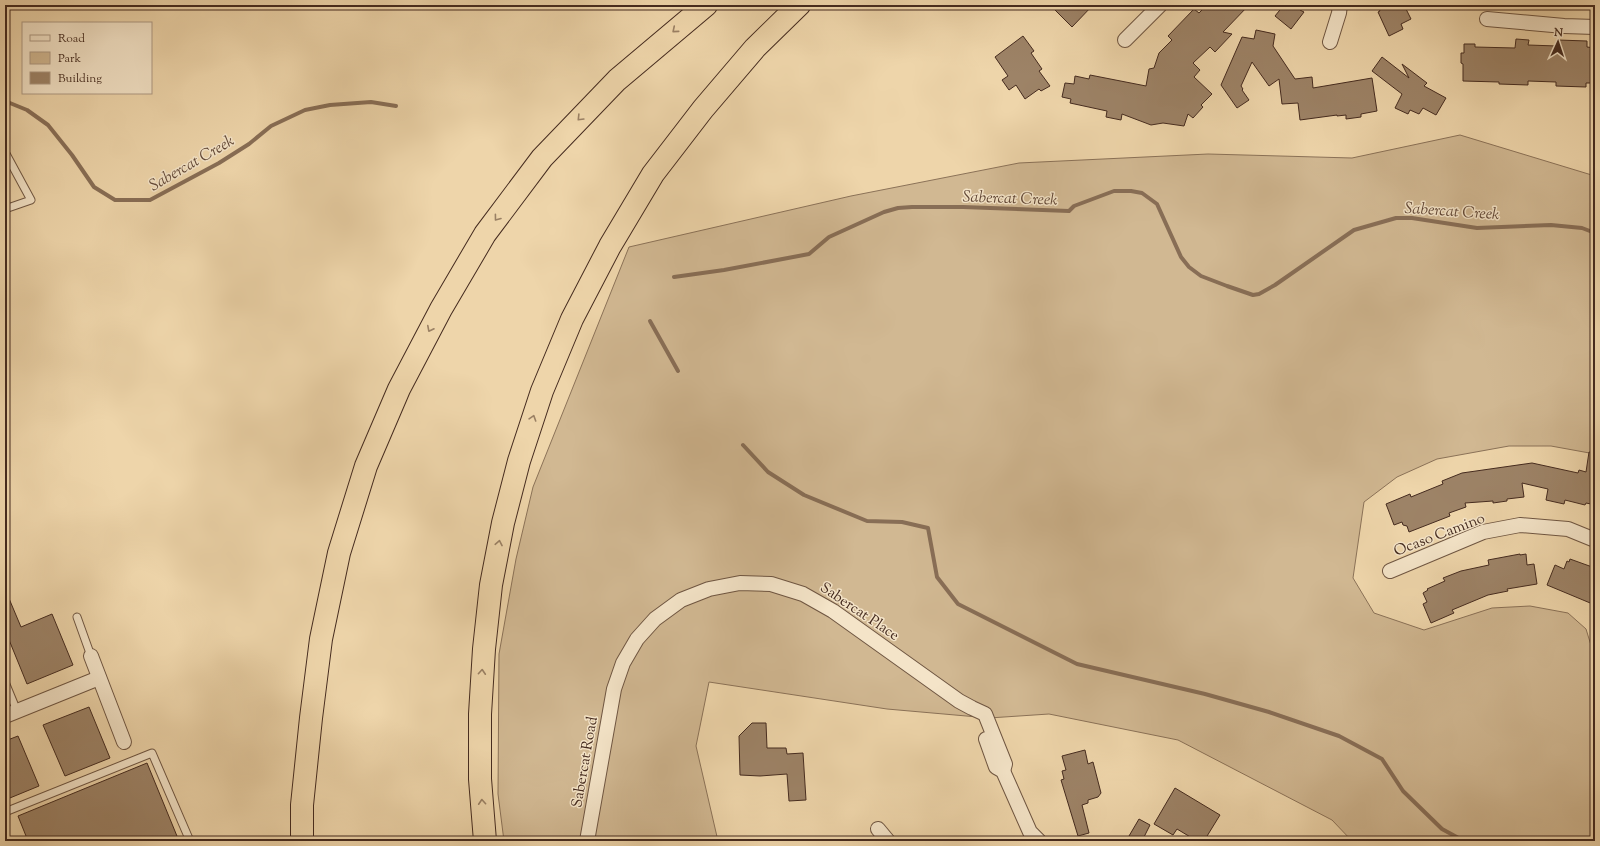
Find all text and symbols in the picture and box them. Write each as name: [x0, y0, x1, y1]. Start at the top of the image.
legend: [22, 22, 152, 94]
north arrow: [1538, 22, 1578, 62]
one-way arrow: [673, 25, 680, 32]
text: N: [1553, 25, 1563, 41]
text: Road: [58, 30, 85, 48]
text: Park: [58, 50, 81, 68]
text: Building: [58, 70, 102, 88]
one-way arrow: [577, 113, 585, 121]
water label: Sabercat Creek: [145, 131, 239, 198]
water label: Sabercat Creek: [962, 186, 1058, 213]
water label: Sabercat Creek: [1404, 198, 1500, 227]
one-way arrow: [495, 213, 502, 220]
one-way arrow: [427, 325, 435, 332]
one-way arrow: [529, 415, 537, 422]
street label: Ocaso Camino: [1391, 508, 1488, 562]
one-way arrow: [495, 540, 503, 547]
street label: Sabercat Place: [815, 578, 903, 647]
one-way arrow: [478, 669, 487, 675]
street label: Sabercat Road: [567, 715, 604, 809]
one-way arrow: [477, 799, 486, 805]

